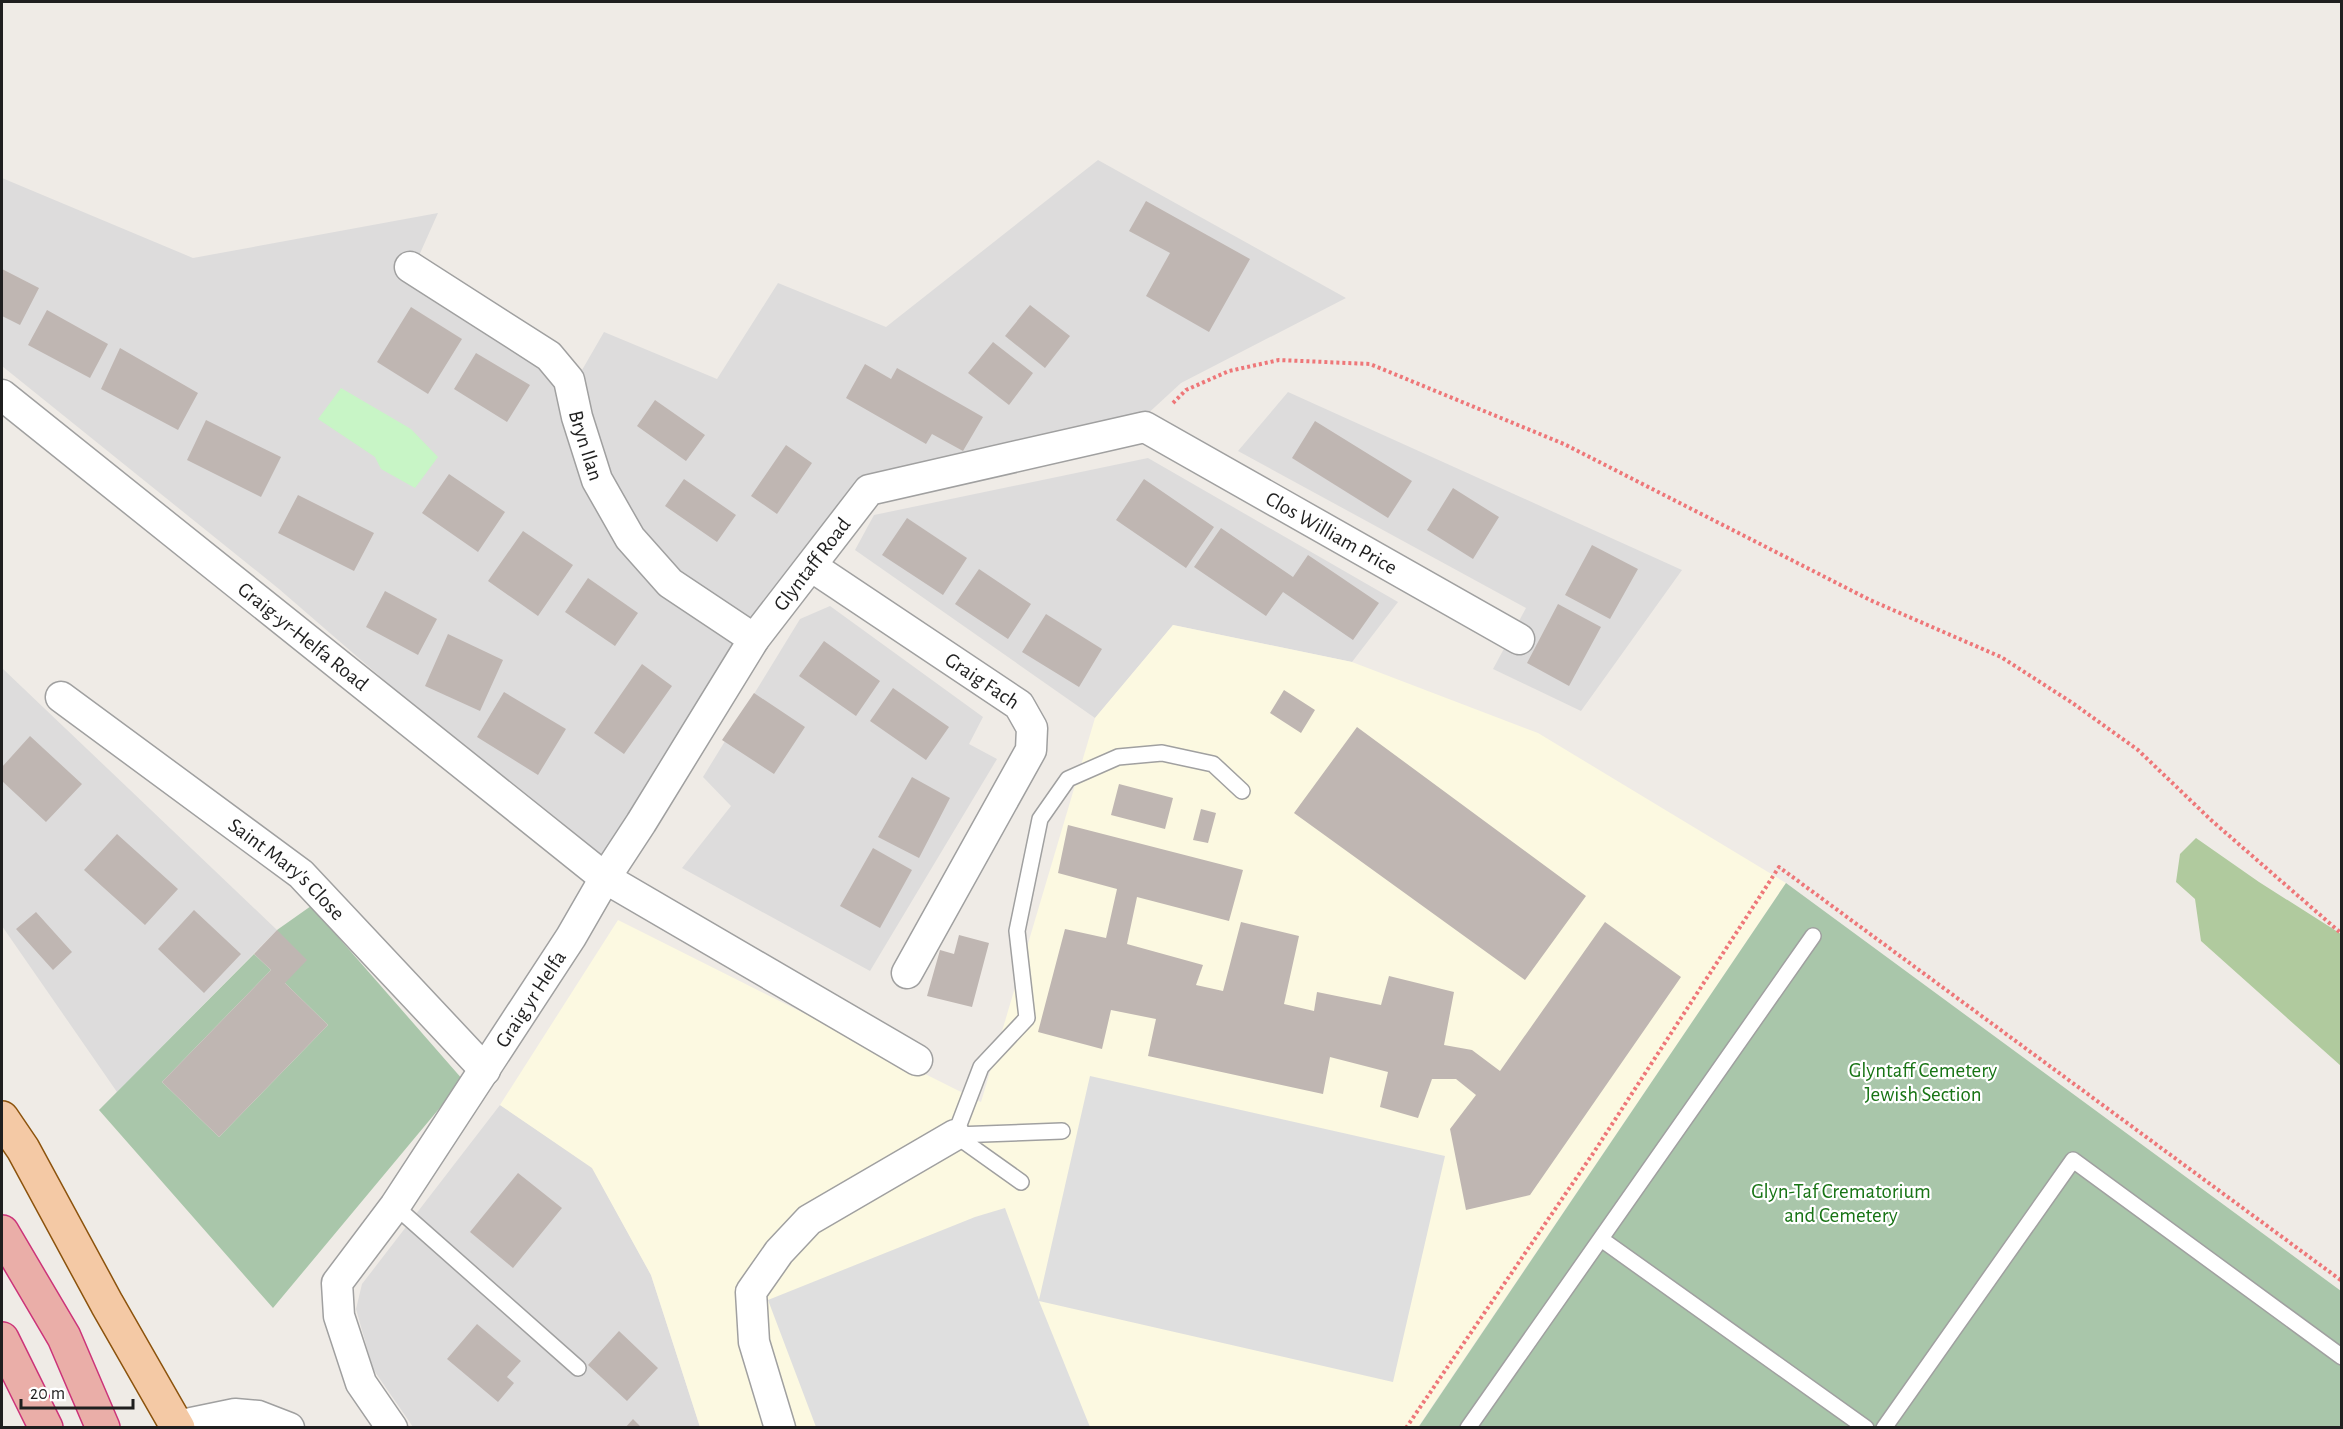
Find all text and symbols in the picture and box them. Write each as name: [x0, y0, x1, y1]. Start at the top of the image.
street label: Bryn Ilan: [565, 409, 607, 483]
street label: Clos William Price: [1262, 487, 1401, 578]
street label: Glyntaff Road: [769, 513, 854, 615]
street label: Graig-yr-Helfa Road: [234, 578, 373, 695]
street label: Graig Fach: [941, 648, 1023, 713]
street label: Saint Mary's Close: [225, 814, 349, 924]
street label: Graig yr Helfa: [491, 946, 570, 1051]
park label: Glyntaff Cemetery Jewish Section: [1849, 1060, 1997, 1105]
park label: Glyn-Taf Crematorium and Cemetery: [1751, 1181, 1931, 1226]
scale bar: [21, 1372, 134, 1410]
text: 20 m: [30, 1385, 65, 1403]

